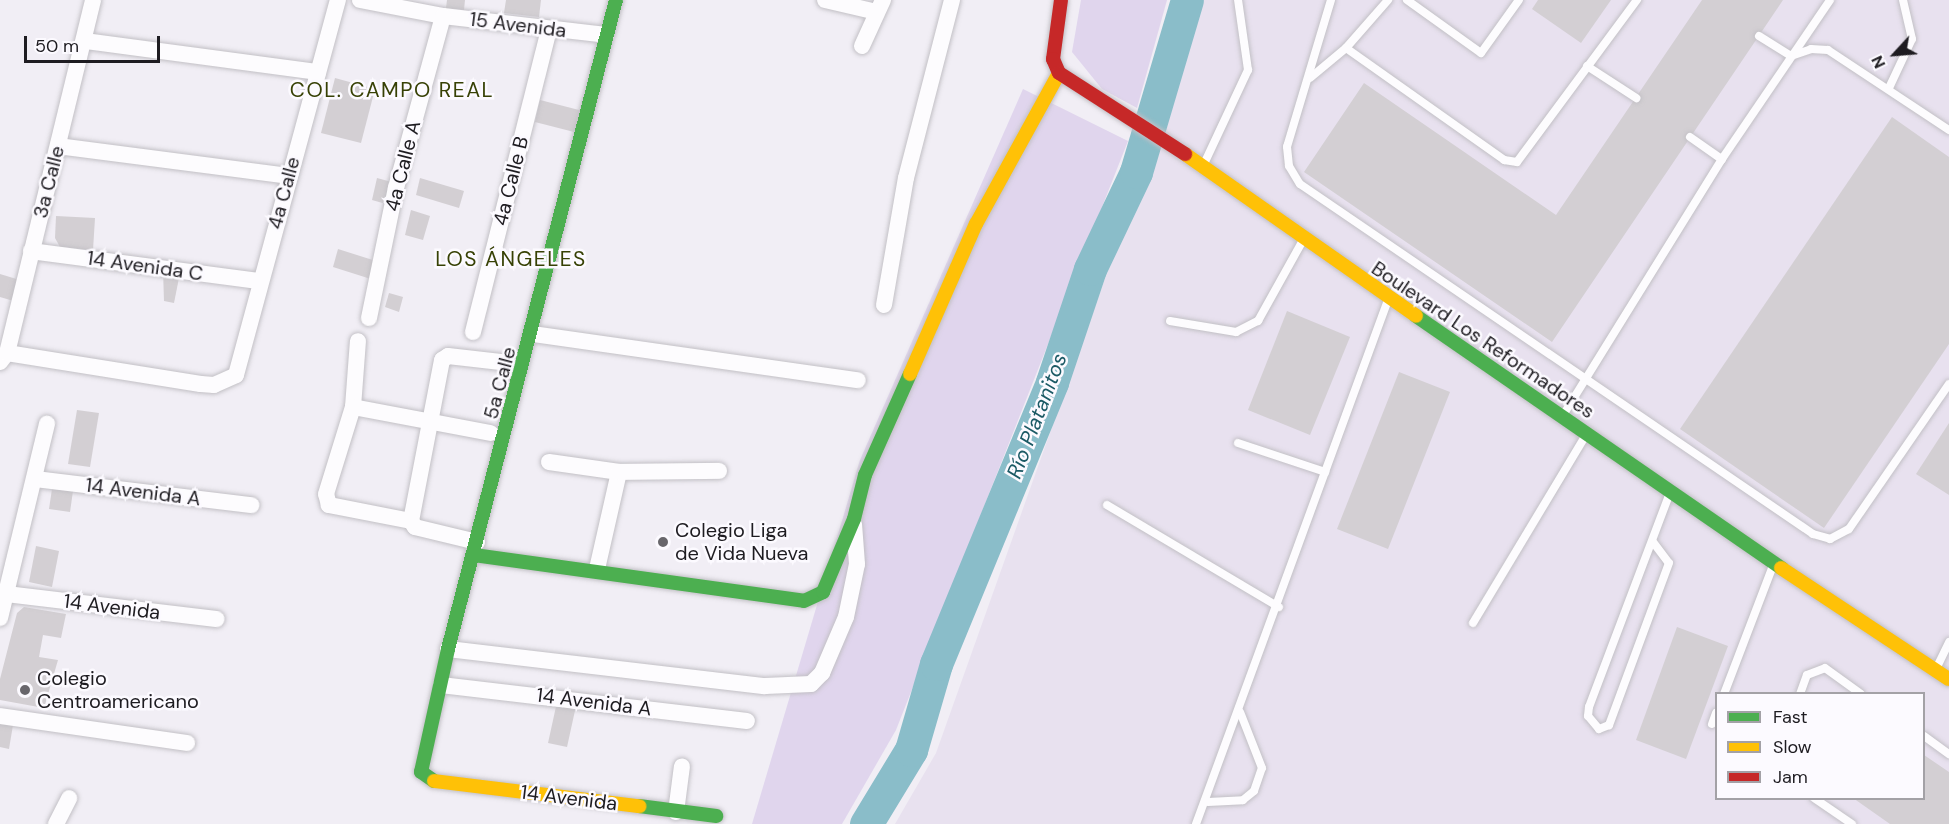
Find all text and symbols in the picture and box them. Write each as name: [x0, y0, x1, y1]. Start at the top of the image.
street label: 15 Avenida: [468, 7, 568, 43]
scale bar: [27, 24, 164, 62]
north arrow: [1865, 24, 1925, 84]
text: 50 m: [35, 34, 79, 58]
text: N: [1866, 52, 1890, 72]
district label: COL. CAMPO REAL: [290, 77, 494, 103]
street label: 4a Calle A: [380, 118, 426, 214]
street label: 4a Calle B: [488, 134, 534, 228]
street label: 3a Calle: [28, 143, 70, 221]
street label: 4a Calle: [263, 154, 305, 232]
street label: 14 Avenida C: [86, 246, 204, 286]
district label: LOS ÁNGELES: [435, 246, 587, 272]
street label: Boulevard Los Reformadores: [1367, 256, 1599, 424]
street label: 5a Calle: [479, 344, 521, 422]
water label: Río Platanitos: [1002, 350, 1072, 482]
street label: 14 Avenida A: [84, 473, 202, 511]
place label: Colegio Liga de Vida Nueva: [675, 518, 808, 565]
marker: Colegio Liga de Vida Nueva: [656, 535, 670, 549]
street label: 14 Avenida: [62, 589, 162, 625]
place label: Colegio Centroamericano: [37, 666, 199, 713]
marker: Colegio Centroamericano: [18, 683, 32, 697]
street label: 14 Avenida A: [535, 683, 653, 721]
legend: [1715, 692, 1925, 800]
text: Fast: [1773, 705, 1808, 729]
text: Slow: [1773, 735, 1812, 759]
text: Jam: [1773, 765, 1808, 789]
street label: 14 Avenida: [519, 780, 619, 816]

